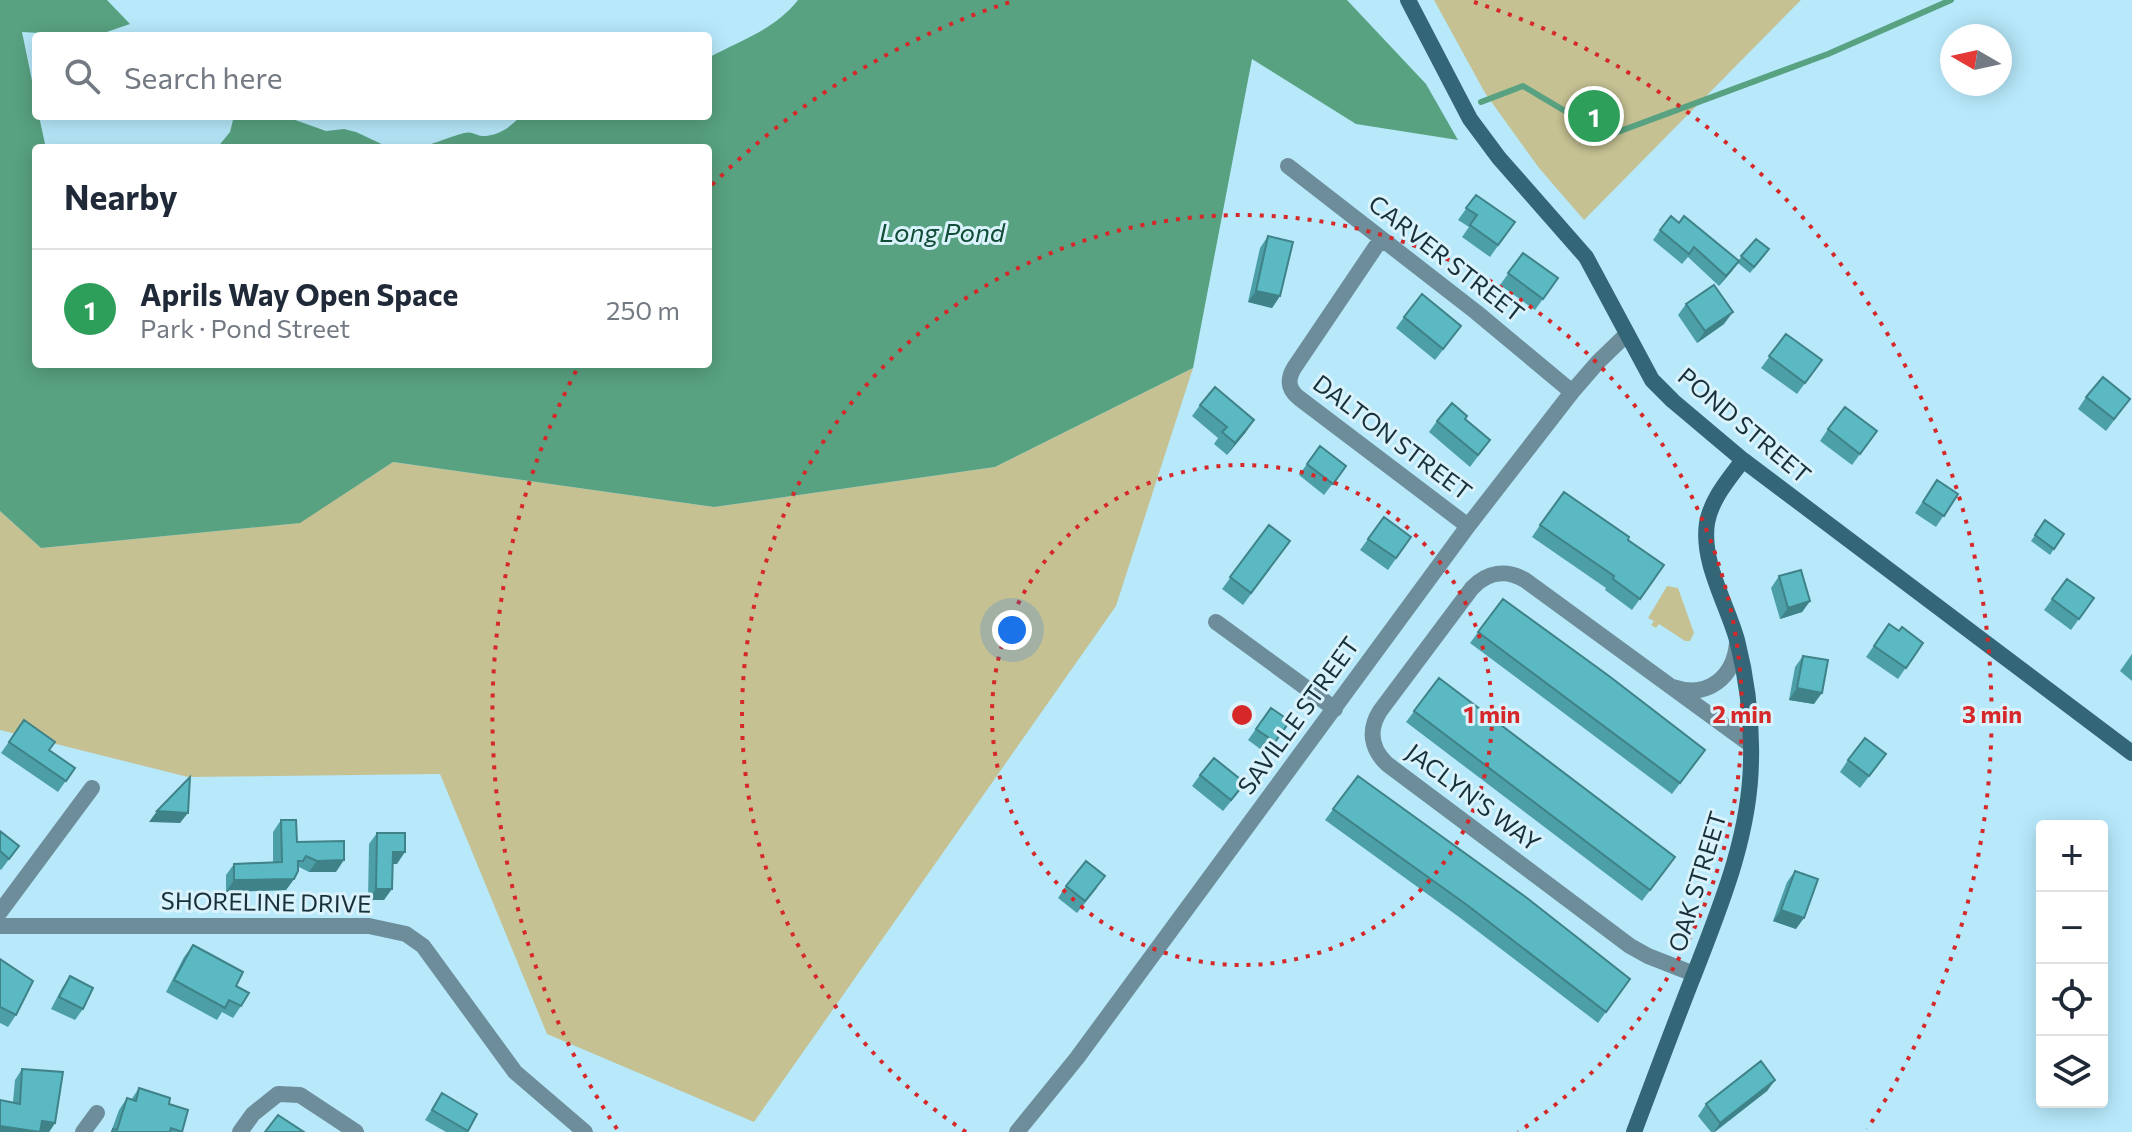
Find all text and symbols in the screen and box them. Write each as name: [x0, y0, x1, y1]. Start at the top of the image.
north arrow: [1940, 24, 2012, 96]
search box: [32, 32, 712, 120]
icon: search: [60, 54, 104, 98]
text: Search here: [124, 58, 283, 95]
pin: 1: [1568, 86, 1620, 146]
text: Nearby: [64, 175, 178, 217]
street label: CARVER STREET: [1363, 188, 1530, 327]
water label: Long Pond: [879, 216, 1006, 247]
text: Aprils Way Open Space: [140, 275, 458, 312]
text: 1: [84, 294, 96, 325]
text: 250 m: [606, 294, 680, 325]
text: Park · Pond Street: [140, 312, 350, 343]
street label: POND STREET: [1673, 361, 1817, 489]
street label: DALTON STREET: [1308, 368, 1478, 506]
your location: [992, 610, 1032, 650]
street label: SAVILLE STREET: [1231, 631, 1365, 799]
text: 1 min: [1464, 699, 1520, 728]
text: 2 min: [1712, 699, 1772, 728]
text: 3 min: [1962, 699, 2022, 728]
centre of rings: [1228, 701, 1256, 729]
street label: JACLYN'S WAY: [1401, 737, 1547, 857]
street label: OAK STREET: [1661, 808, 1732, 955]
map controls: [2036, 820, 2108, 1108]
button: +: [2036, 820, 2108, 892]
street label: SHORELINE DRIVE: [161, 885, 372, 918]
button: −: [2036, 892, 2108, 964]
button: locate: [2036, 964, 2108, 1036]
button: layers: [2036, 1036, 2108, 1108]

